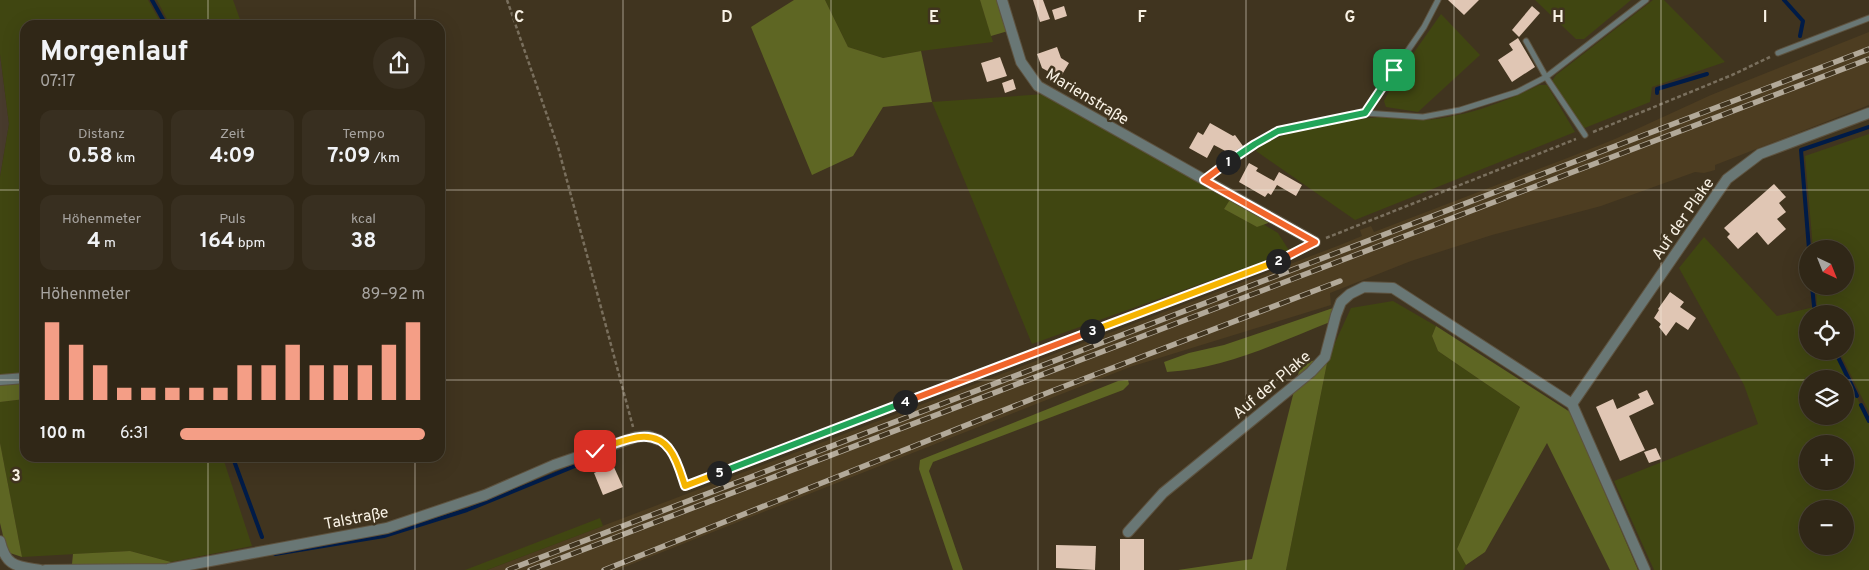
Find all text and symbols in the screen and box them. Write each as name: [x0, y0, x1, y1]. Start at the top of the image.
text: C: [514, 8, 524, 28]
text: D: [721, 8, 733, 28]
text: E: [929, 8, 939, 28]
text: F: [1137, 8, 1147, 28]
text: G: [1345, 8, 1355, 28]
text: H: [1552, 8, 1564, 28]
text: I: [1763, 8, 1767, 28]
text: Morgenlauf: [40, 35, 188, 71]
button: share: [373, 37, 425, 89]
pin: [1373, 49, 1415, 91]
icon: arrive: [1380, 56, 1408, 84]
street label: Marienstraße: [1042, 65, 1132, 130]
text: 07:17: [40, 72, 75, 92]
text: Distanz: [78, 126, 125, 143]
text: Zeit: [220, 126, 245, 143]
text: Tempo: [342, 126, 385, 143]
text: 0.58: [68, 143, 113, 170]
text: 4:09: [210, 143, 255, 170]
text: 7:09: [327, 143, 370, 170]
text: km: [113, 150, 135, 167]
text: /km: [370, 150, 400, 167]
pin: 1: [1216, 150, 1240, 174]
text: 1: [1226, 154, 1231, 171]
street label: Auf der Plake: [1648, 174, 1719, 264]
text: Höhenmeter: [62, 211, 141, 228]
text: Puls: [219, 211, 246, 228]
text: kcal: [351, 211, 376, 228]
text: 4: [87, 228, 101, 255]
text: 164: [200, 228, 235, 255]
text: 38: [351, 228, 376, 255]
text: m: [101, 235, 116, 252]
text: bpm: [235, 235, 265, 252]
north arrow: [1799, 240, 1854, 295]
map controls: [1799, 240, 1854, 555]
pin: 2: [1266, 248, 1290, 274]
text: 2: [1274, 253, 1283, 270]
text: Höhenmeter: [40, 285, 130, 305]
text: 89–92 m: [361, 285, 425, 305]
button: locate: [1799, 305, 1854, 360]
pin: 3: [1080, 318, 1104, 344]
text: 3: [1088, 323, 1097, 340]
street label: Auf der Plake: [1229, 347, 1315, 424]
button: layers: [1799, 370, 1854, 425]
pin: 4: [892, 390, 918, 414]
text: 4: [901, 394, 910, 411]
text: 100 m: [40, 424, 86, 444]
text: 6:31: [120, 424, 149, 444]
pin: [574, 430, 616, 472]
button: +: [1799, 435, 1854, 490]
icon: check: [581, 437, 609, 465]
pin: 5: [706, 460, 732, 486]
text: 5: [715, 465, 724, 482]
text: 3: [11, 467, 21, 487]
button: −: [1799, 500, 1854, 555]
street label: Talstraße: [322, 503, 390, 535]

